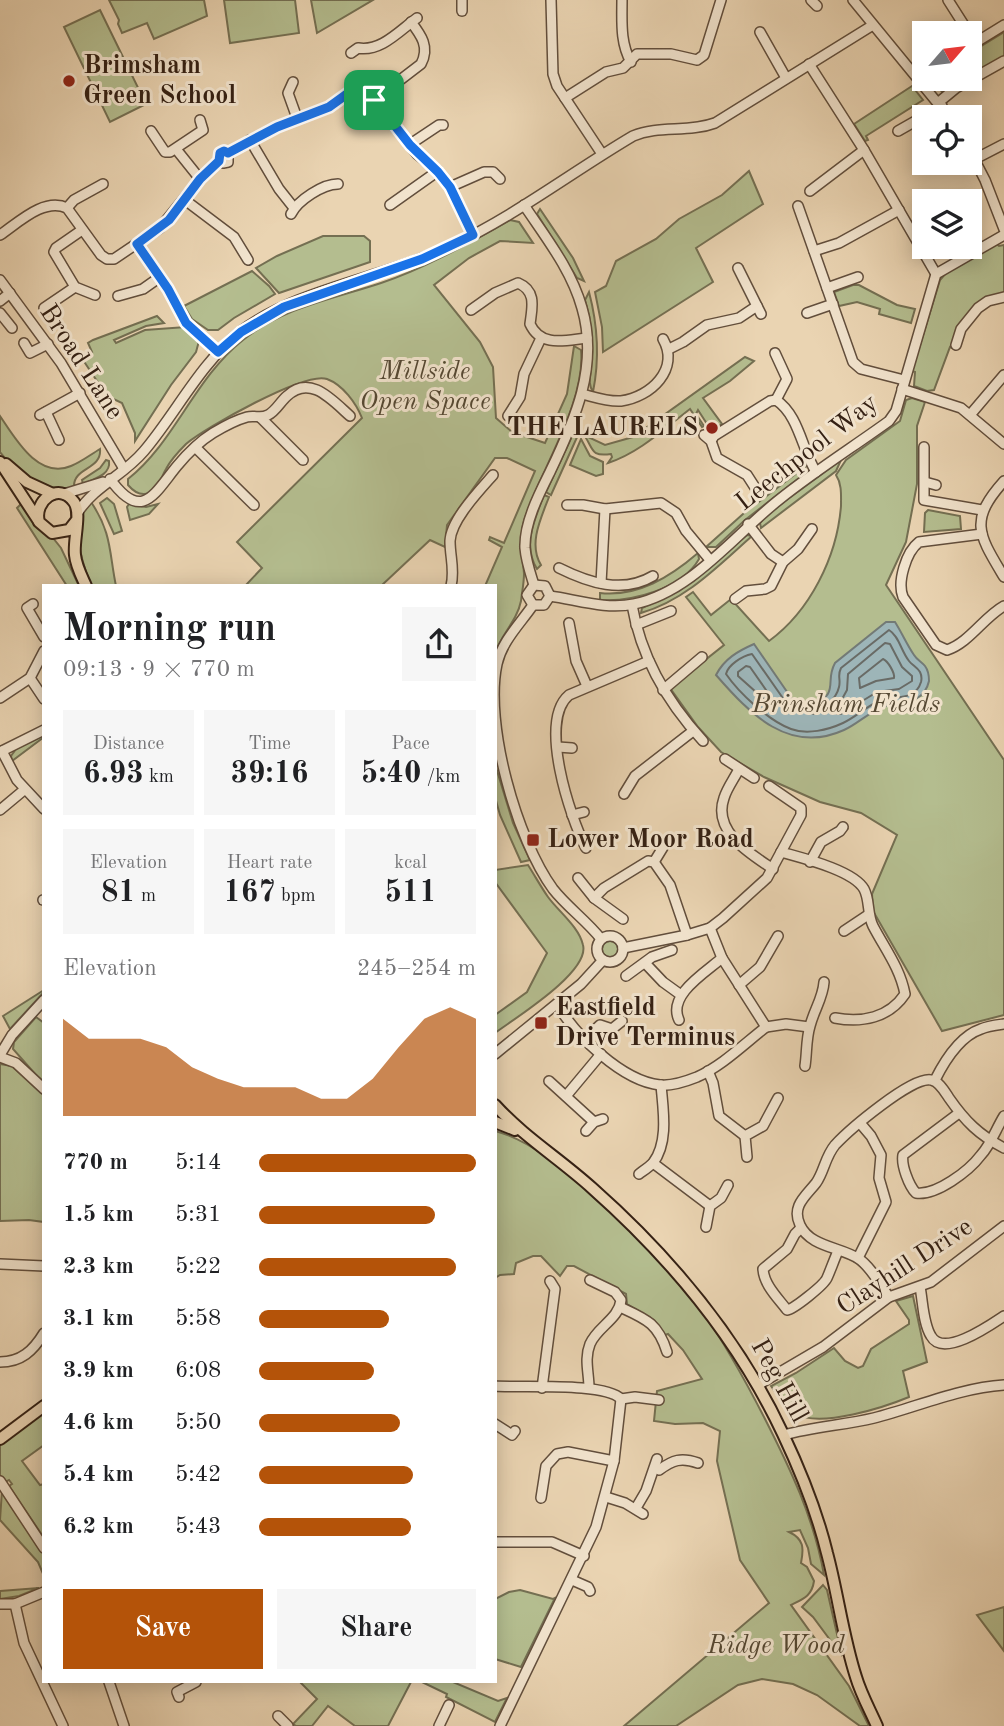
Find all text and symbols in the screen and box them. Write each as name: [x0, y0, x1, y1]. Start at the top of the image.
north arrow: [912, 21, 982, 91]
map controls: [912, 21, 982, 259]
place label: Brimsham Green School: [83, 53, 236, 109]
pin: [344, 70, 404, 130]
marker: Brimsham Green School: [61, 73, 77, 89]
icon: arrive: [355, 81, 393, 119]
button: locate: [912, 105, 982, 175]
button: layers: [912, 189, 982, 259]
street label: Broad Lane: [34, 300, 128, 424]
park label: Millside Open Space: [359, 359, 491, 415]
street label: Leechpool Way: [731, 390, 883, 516]
place label: THE LAURELS: [507, 415, 698, 441]
marker: THE LAURELS: [704, 420, 720, 436]
button: share: [402, 607, 476, 681]
text: Morning run: [63, 611, 276, 649]
text: 09:13 · 9 × 770 m: [63, 658, 255, 681]
park label: Brinsham Fields: [751, 692, 940, 718]
text: Distance: [93, 735, 164, 754]
text: Time: [248, 735, 291, 754]
text: Pace: [391, 735, 430, 754]
text: 6.93: [83, 759, 144, 789]
text: 39:16: [231, 759, 309, 789]
text: 5:40: [361, 759, 421, 789]
text: km: [144, 768, 174, 787]
text: /km: [421, 768, 460, 787]
place label: Lower Moor Road: [547, 827, 754, 853]
marker: Lower Moor Road: [525, 832, 541, 848]
text: Elevation: [90, 854, 167, 873]
text: Heart rate: [227, 854, 312, 873]
text: kcal: [394, 854, 427, 873]
text: 81: [101, 878, 136, 908]
text: 167: [223, 878, 276, 908]
text: 511: [384, 878, 437, 908]
text: m: [136, 887, 156, 906]
text: bpm: [276, 887, 316, 906]
text: Elevation: [63, 957, 157, 980]
text: 245–254 m: [357, 957, 476, 980]
place label: Eastfield Drive Terminus: [555, 995, 735, 1051]
marker: Eastfield Drive Terminus: [533, 1015, 549, 1031]
text: 770 m: [63, 1151, 128, 1174]
text: 5:14: [175, 1151, 221, 1174]
text: 1.5 km: [63, 1203, 134, 1226]
text: 5:31: [175, 1203, 221, 1226]
street label: Clayhill Drive: [833, 1214, 977, 1320]
text: 2.3 km: [63, 1255, 134, 1278]
text: 5:22: [175, 1255, 221, 1278]
text: 3.1 km: [63, 1307, 134, 1330]
text: 5:58: [175, 1307, 221, 1330]
street label: Peg Hill: [746, 1335, 812, 1427]
text: 3.9 km: [63, 1359, 134, 1382]
text: 6:08: [175, 1359, 221, 1382]
text: 4.6 km: [63, 1411, 134, 1434]
text: 5:50: [175, 1411, 221, 1434]
text: 5.4 km: [63, 1463, 134, 1486]
text: 5:42: [175, 1463, 221, 1486]
text: 6.2 km: [63, 1515, 134, 1538]
text: 5:43: [175, 1515, 221, 1538]
button: Save: [63, 1589, 263, 1669]
button: Share: [277, 1589, 476, 1669]
park label: Ridge Wood: [706, 1633, 845, 1659]

